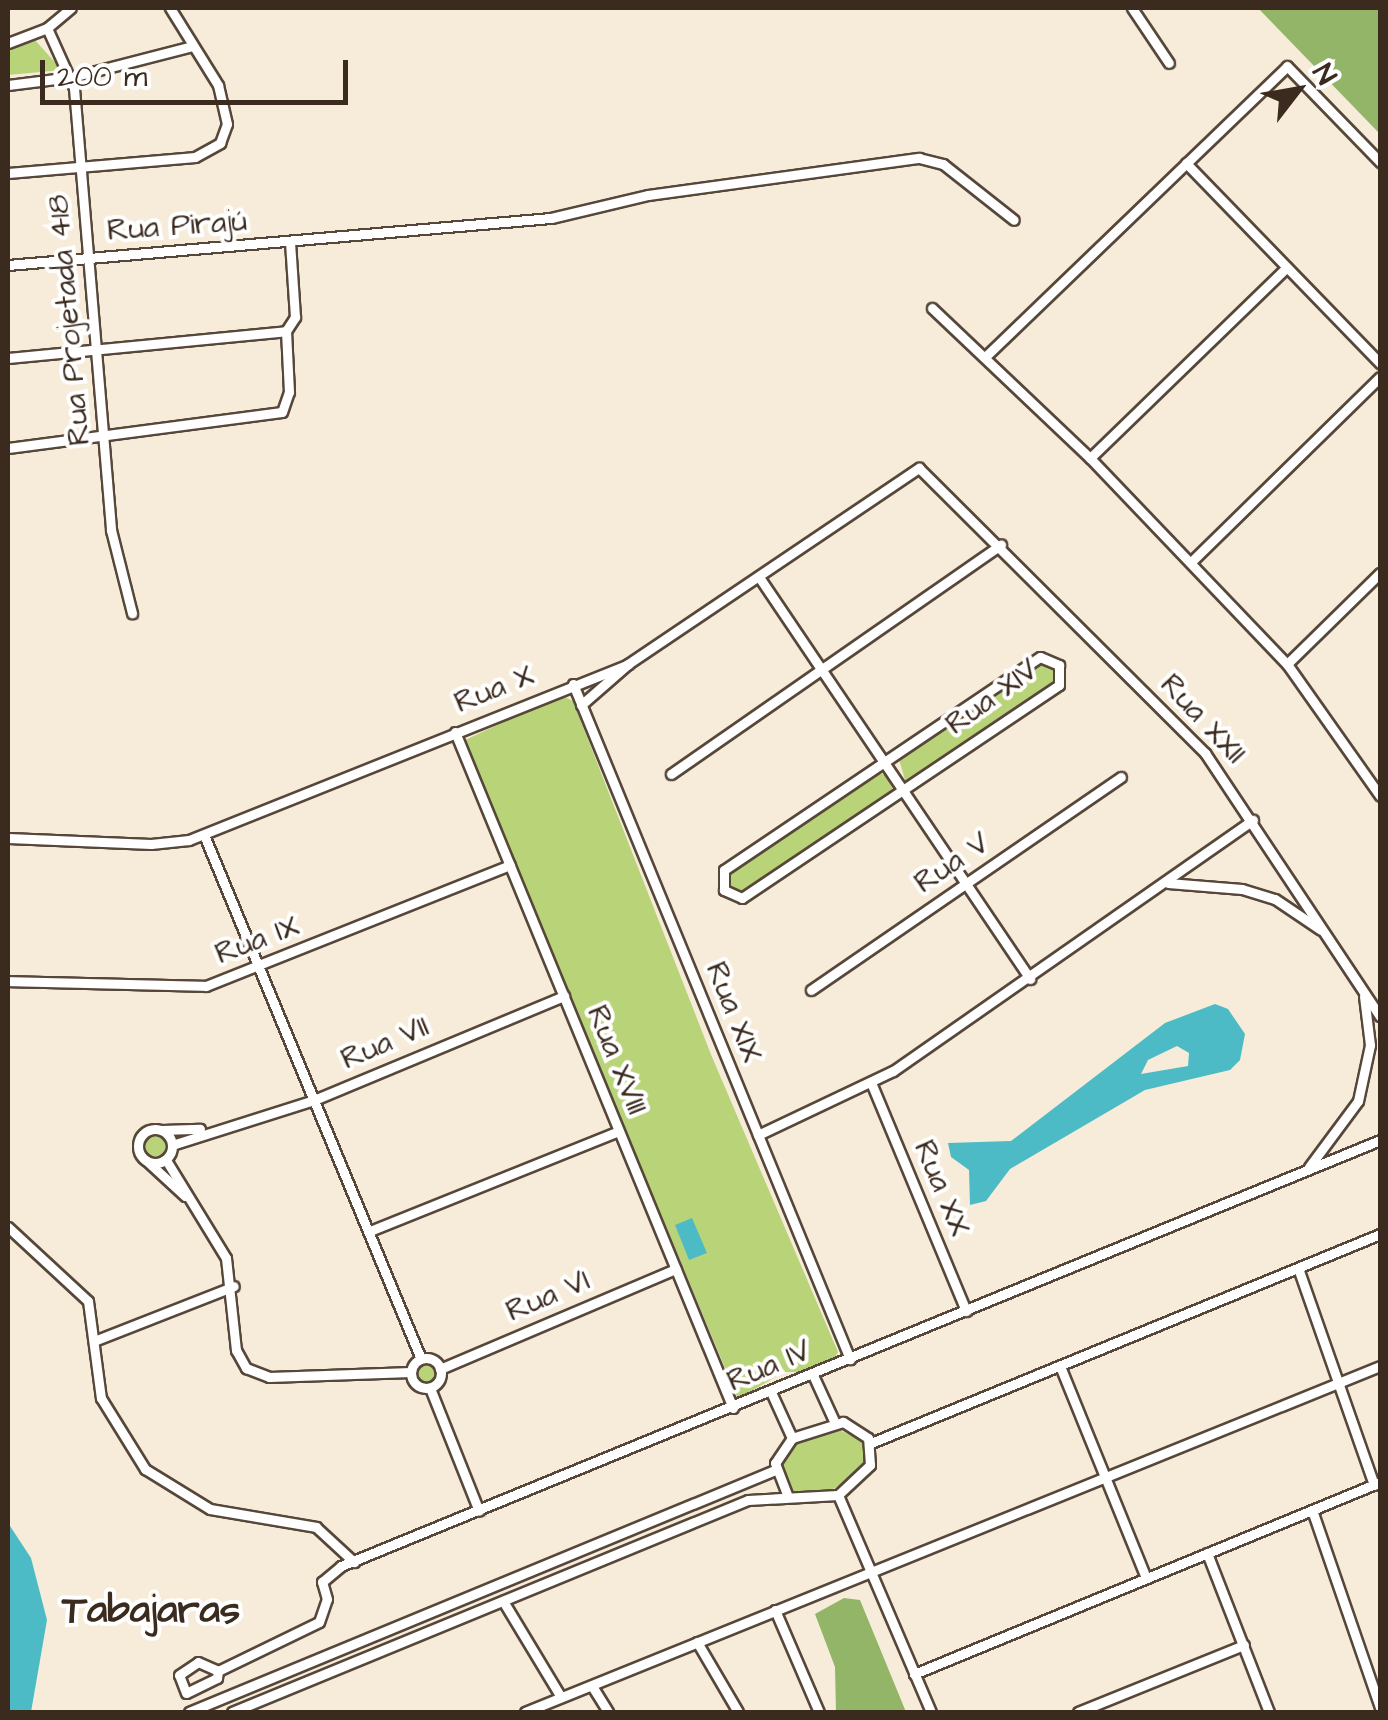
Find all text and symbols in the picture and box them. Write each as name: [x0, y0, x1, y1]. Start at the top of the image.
scale bar: [45, 40, 352, 102]
north arrow: [1248, 40, 1348, 140]
text: 200 m: [57, 56, 147, 98]
text: N: [1303, 57, 1345, 92]
street label: Rua Projetada 418: [40, 193, 98, 447]
street label: Rua Pirajú: [106, 203, 248, 249]
street label: Rua XIV: [939, 652, 1045, 742]
street label: Rua X: [449, 657, 539, 721]
street label: Rua XXII: [1153, 667, 1253, 771]
street label: Rua V: [908, 825, 996, 901]
street label: Rua IX: [210, 908, 304, 972]
street label: Rua XIX: [698, 957, 770, 1067]
street label: Rua XVIII: [579, 1000, 655, 1120]
street label: Rua VII: [336, 1008, 434, 1078]
street label: Rua XX: [906, 1135, 978, 1241]
street label: Rua VI: [501, 1262, 595, 1330]
street label: Rua IV: [722, 1332, 816, 1400]
district label: Tabajaras: [62, 1587, 240, 1635]

